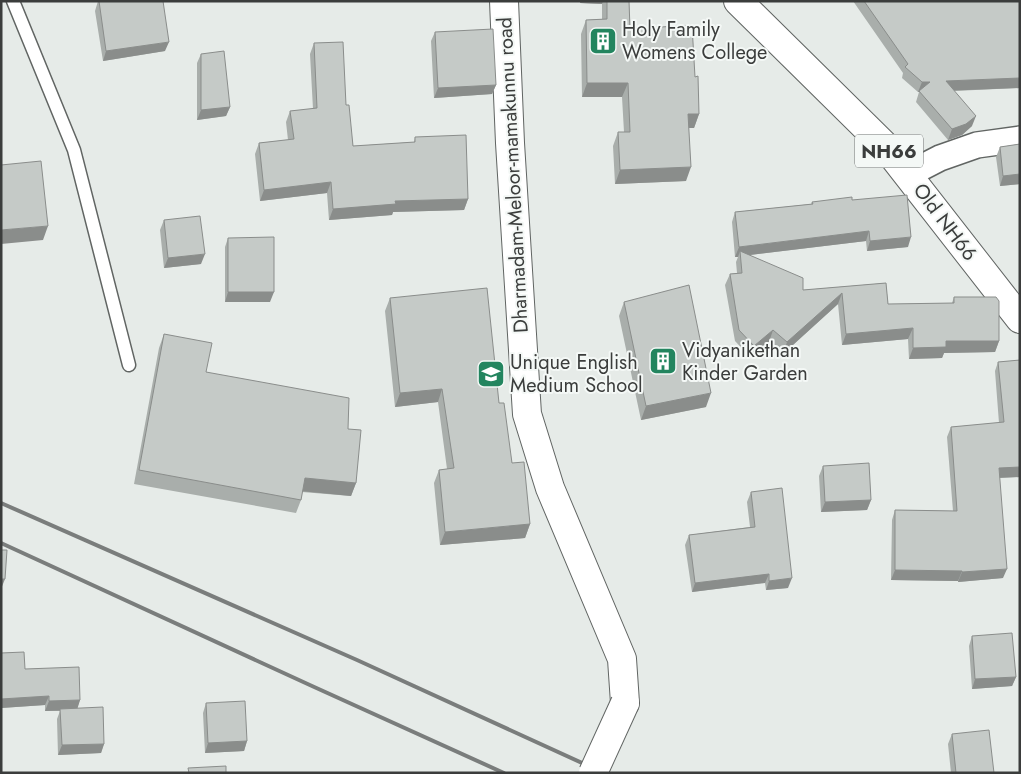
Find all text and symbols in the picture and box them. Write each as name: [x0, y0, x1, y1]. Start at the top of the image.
place label: Holy Family Womens College: [622, 15, 767, 67]
street label: Dharmadam-Meloor-mamakunnu road: [490, 16, 536, 334]
building icon: Holy Family Womens College: [588, 26, 618, 56]
road number: NH66: [855, 134, 923, 168]
street label: Old NH66: [906, 177, 984, 267]
place label: Vidyanikethan Kinder Garden: [682, 336, 808, 388]
building icon: Vidyanikethan Kinder Garden: [648, 346, 678, 376]
place label: Unique English Medium School: [510, 348, 643, 400]
school or university icon: Unique English Medium School: [476, 359, 506, 389]

